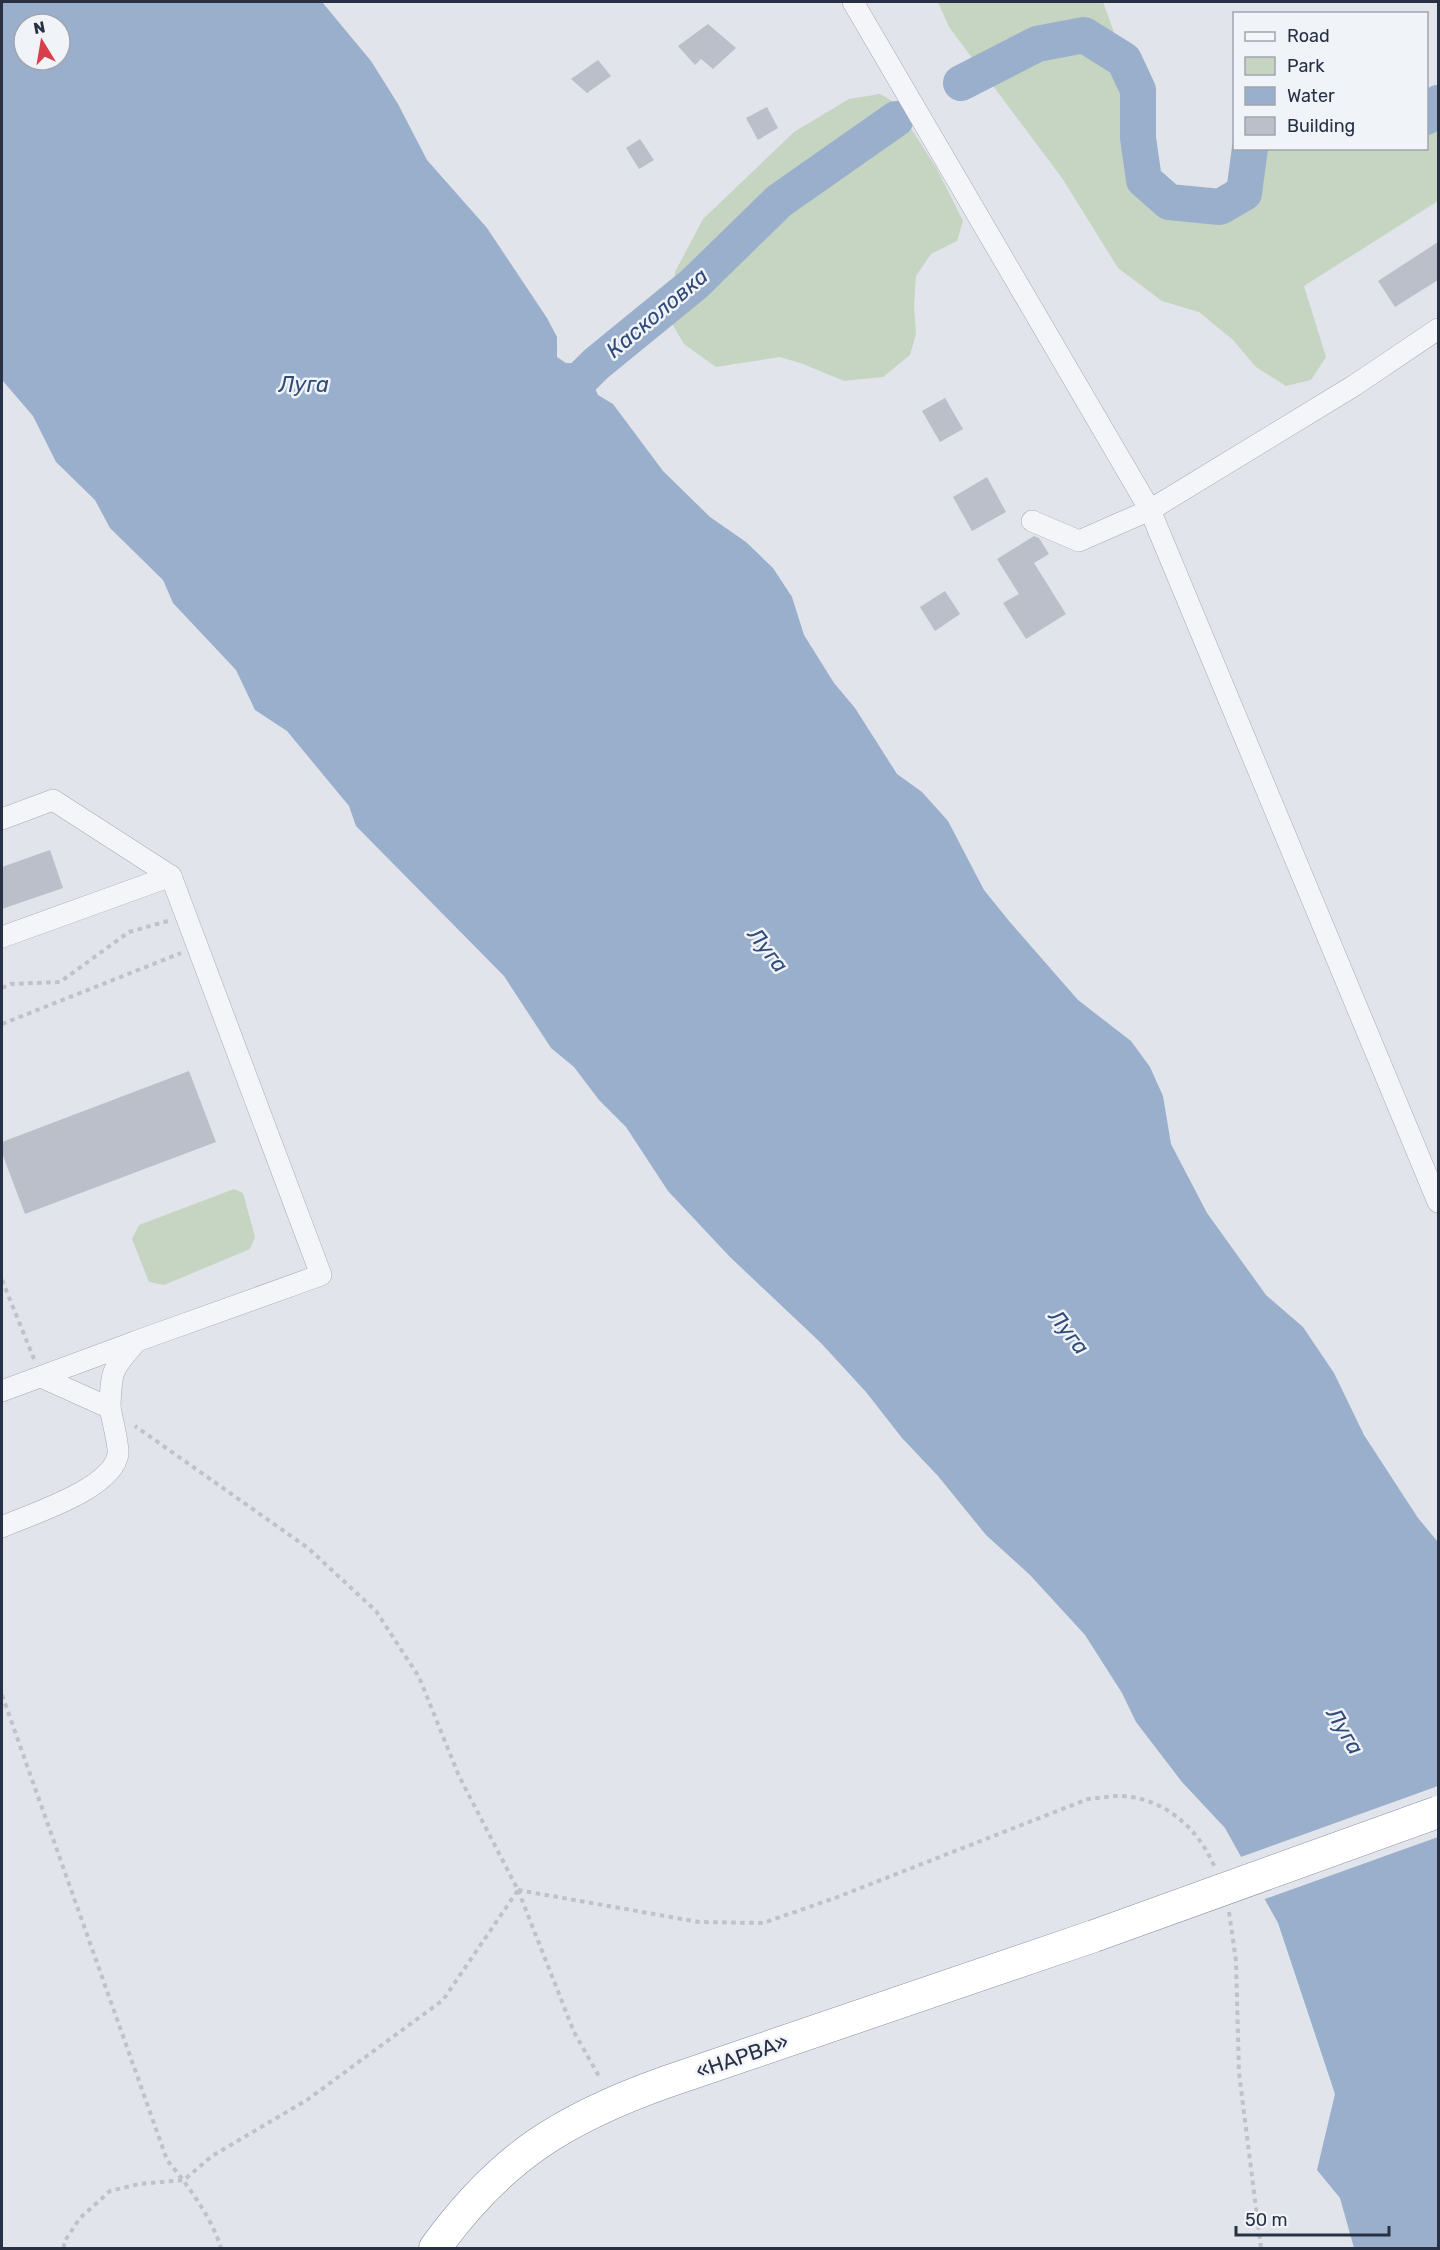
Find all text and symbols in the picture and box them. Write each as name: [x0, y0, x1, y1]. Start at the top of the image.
north arrow: [12, 12, 72, 72]
legend: [1233, 12, 1428, 150]
text: N: [32, 17, 47, 38]
text: Road: [1287, 25, 1330, 47]
text: Park: [1287, 55, 1325, 77]
text: Water: [1287, 85, 1335, 107]
text: Building: [1287, 115, 1355, 137]
water label: Касколовка: [600, 262, 714, 364]
water label: Луга: [277, 371, 329, 398]
water label: Луга: [741, 920, 794, 978]
water label: Луга: [1042, 1302, 1095, 1360]
water label: Луга: [1320, 1701, 1369, 1759]
street label: «НАРВА»: [692, 2029, 792, 2083]
scale bar: [1236, 2199, 1389, 2237]
text: 50 m: [1245, 2209, 1288, 2231]

